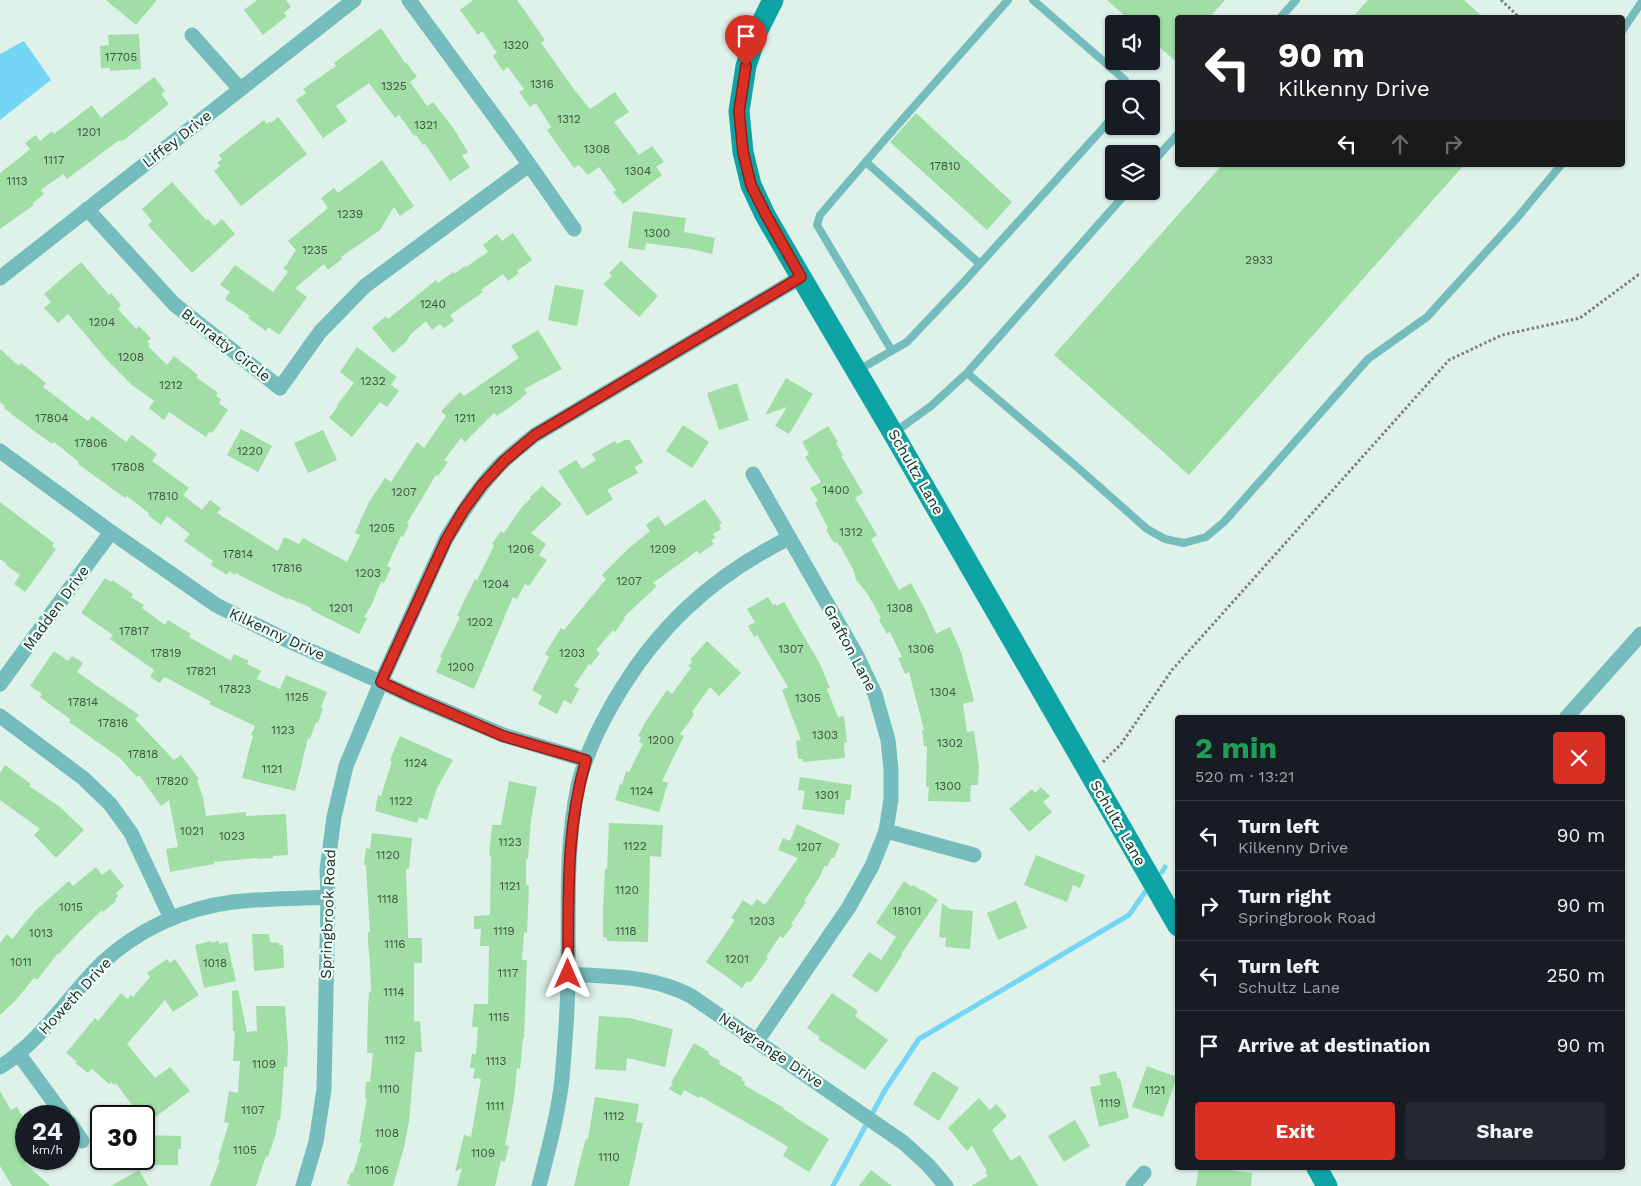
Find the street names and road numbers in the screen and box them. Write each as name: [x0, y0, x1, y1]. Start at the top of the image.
street label: Liffey Drive: [139, 106, 215, 172]
street label: Bunratty Circle: [178, 305, 274, 385]
street label: Schultz Lane: [884, 426, 948, 518]
street label: Madden Drive: [19, 562, 93, 654]
street label: Grafton Lane: [820, 602, 880, 694]
street label: Kilkenny Drive: [226, 604, 328, 664]
street label: Schultz Lane: [1086, 777, 1150, 869]
street label: Springbrook Road: [317, 849, 339, 979]
street label: Howeth Drive: [35, 954, 115, 1038]
street label: Newgrange Drive: [715, 1008, 827, 1092]

